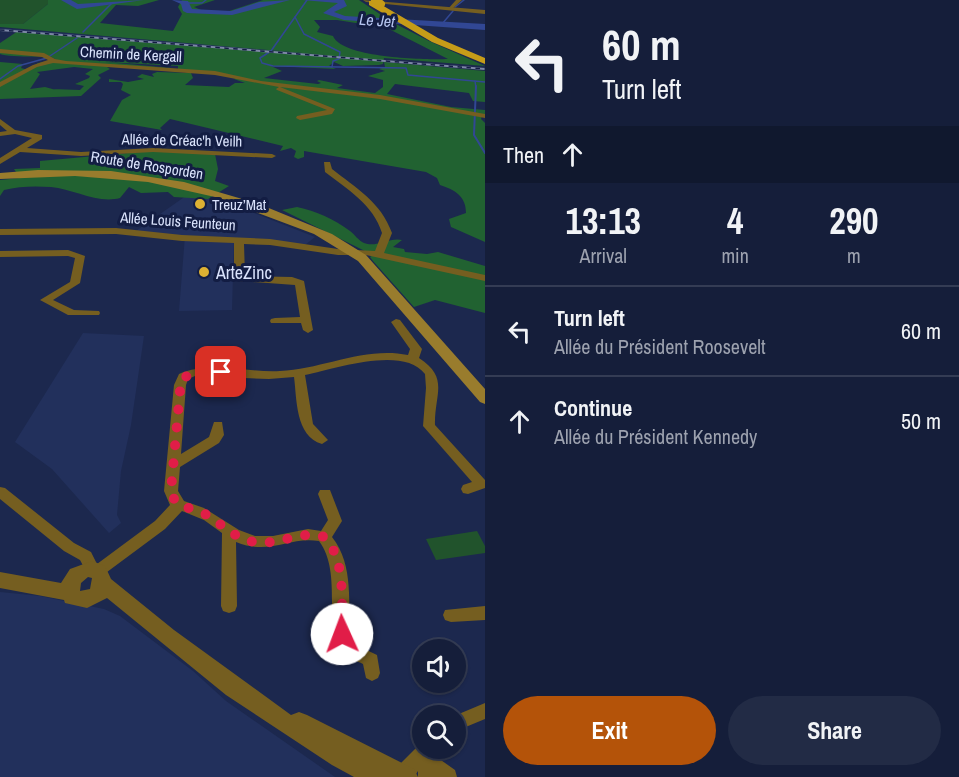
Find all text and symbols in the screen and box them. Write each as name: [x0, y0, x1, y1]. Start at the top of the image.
water label: Le Jet: [358, 8, 396, 32]
text: 60 m: [602, 17, 681, 73]
icon: left: [503, 24, 581, 102]
street label: Chemin de Kergall: [80, 41, 182, 67]
text: Turn left: [602, 71, 681, 107]
street label: Allée de Créac'h Veilh: [120, 128, 243, 152]
icon: ahead: [556, 138, 589, 171]
text: Then: [503, 140, 544, 170]
street label: Route de Rosporden: [89, 146, 205, 184]
place label: Treuz’Mat: [212, 194, 267, 215]
marker: Treuz’Mat: [193, 197, 207, 211]
text: 13:13: [565, 197, 641, 245]
text: 4: [727, 197, 743, 245]
text: 290: [829, 197, 879, 245]
street label: Allée Louis Feunteun: [119, 206, 236, 236]
text: Arrival: [580, 242, 627, 269]
text: min: [721, 242, 749, 269]
text: m: [847, 242, 861, 269]
place label: ArteZinc: [215, 260, 272, 285]
marker: ArteZinc: [197, 265, 211, 279]
text: Turn left: [554, 303, 625, 333]
icon: left: [503, 315, 536, 348]
text: 60 m: [901, 316, 941, 346]
text: Allée du Président Roosevelt: [554, 333, 766, 360]
pin: [195, 346, 246, 397]
icon: arrive: [204, 355, 237, 388]
text: Continue: [554, 393, 632, 423]
icon: ahead: [503, 405, 536, 438]
text: 50 m: [901, 406, 941, 436]
text: Allée du Président Kennedy: [554, 423, 757, 450]
position arrow: [310, 602, 374, 666]
map controls: [412, 639, 466, 759]
button: sound: [412, 639, 466, 693]
button: Exit: [503, 696, 716, 765]
button: Share: [728, 696, 941, 765]
button: search: [412, 705, 466, 759]

